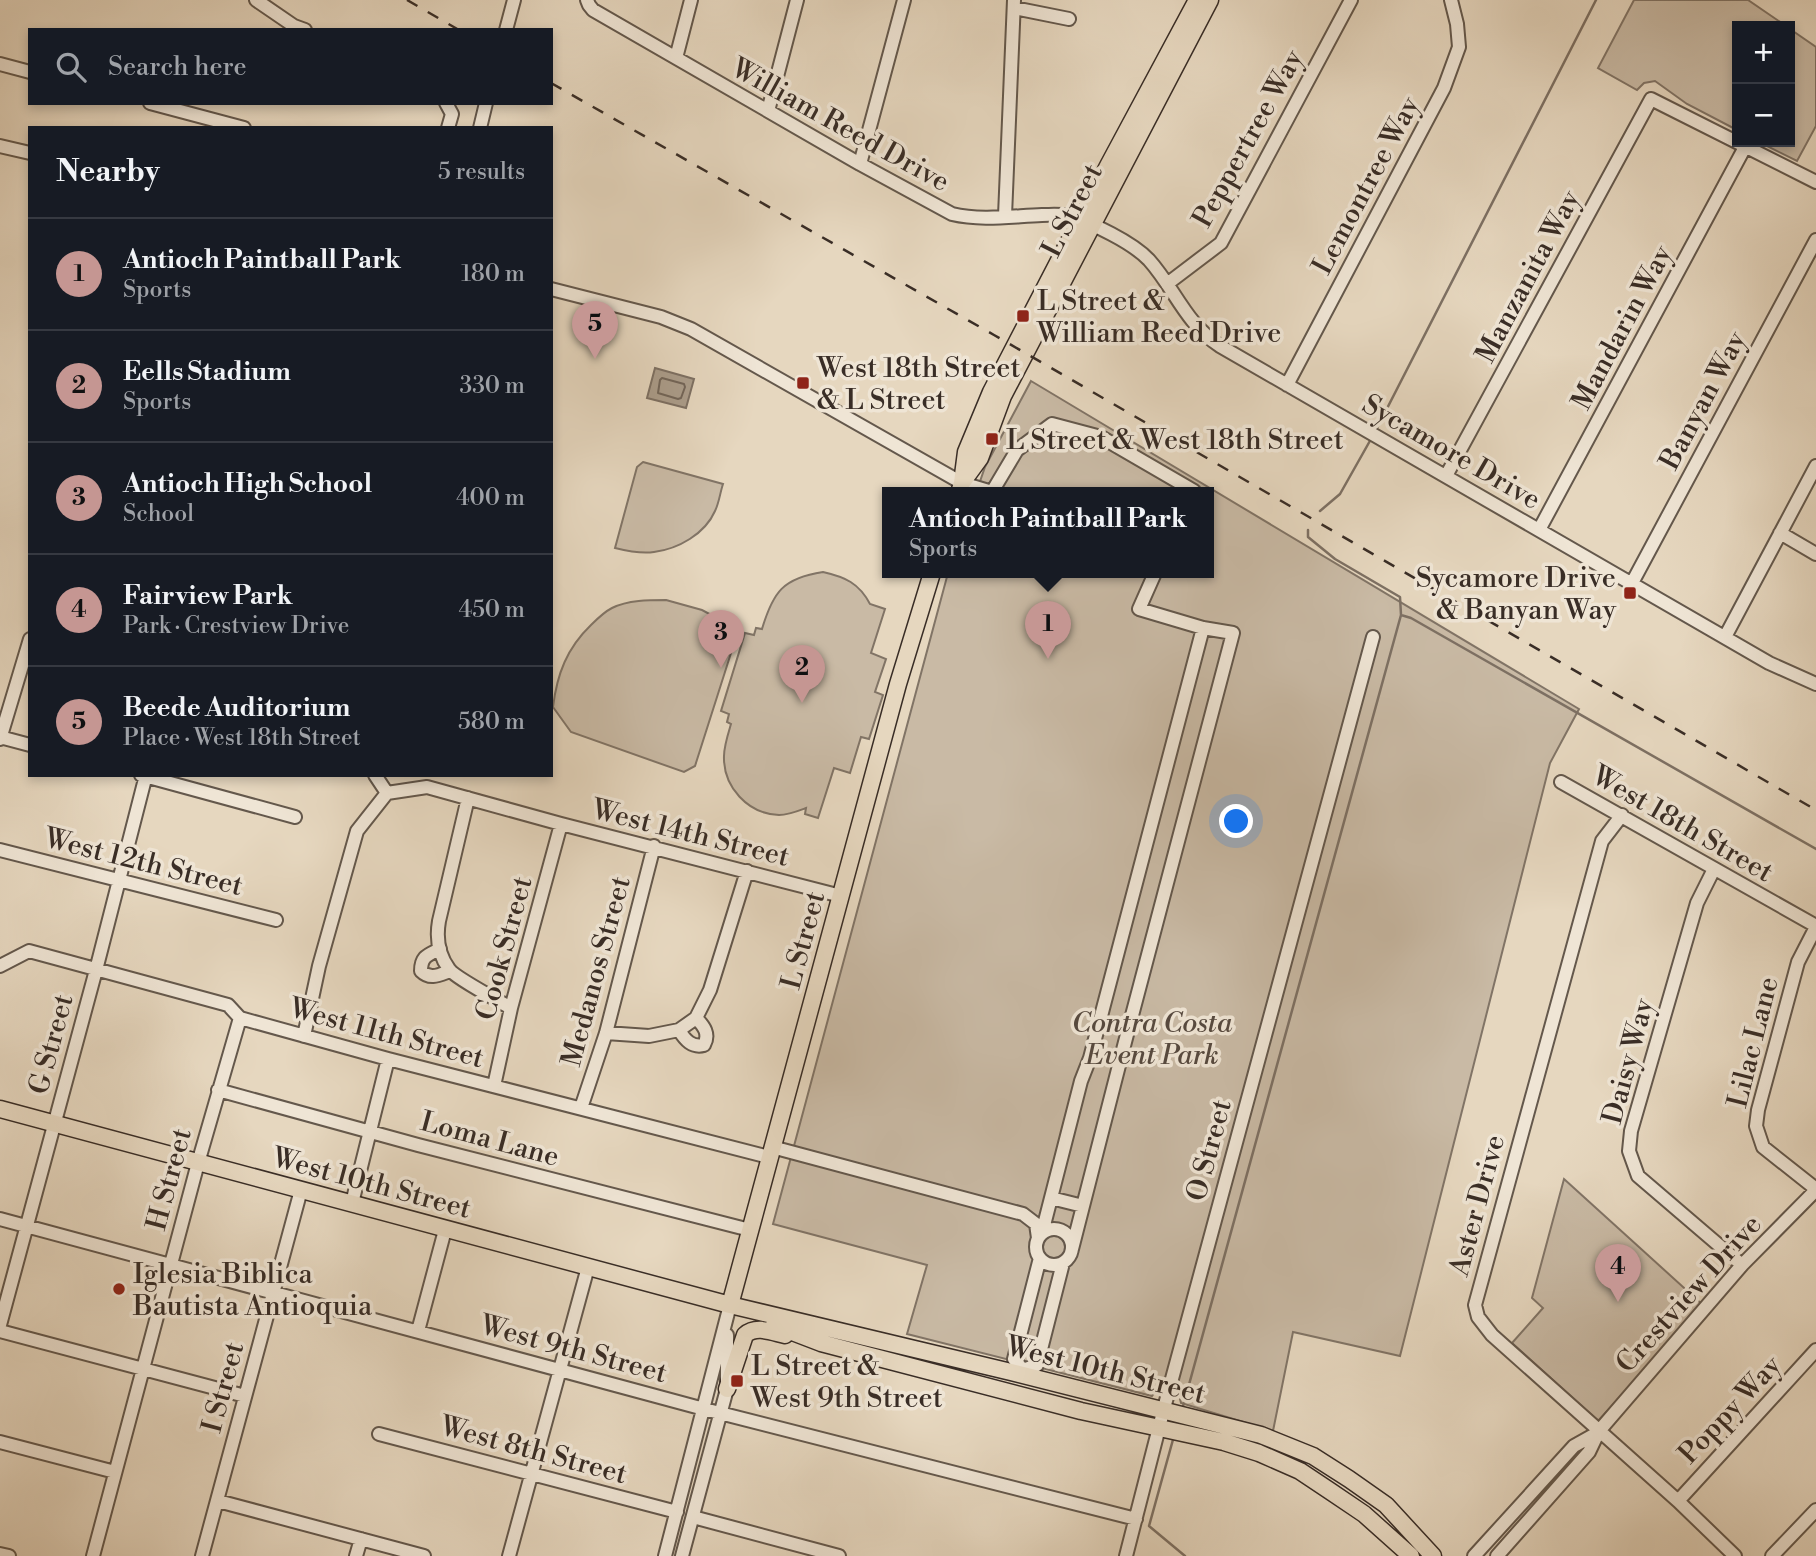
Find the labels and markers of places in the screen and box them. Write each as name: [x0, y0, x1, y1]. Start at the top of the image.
place label: L Street & William Reed Drive: [1036, 284, 1281, 351]
pin: 5: [572, 301, 618, 359]
marker: L Street & William Reed Drive: [1015, 308, 1031, 324]
place label: West 18th Street & L Street: [816, 351, 1020, 418]
marker: West 18th Street & L Street: [795, 375, 811, 391]
place label: L Street & West 18th Street: [1006, 423, 1344, 458]
marker: L Street & West 18th Street: [984, 431, 1000, 447]
place label: Sycamore Drive & Banyan Way: [1416, 561, 1616, 628]
marker: Sycamore Drive & Banyan Way: [1622, 585, 1638, 601]
pin: 1: [1025, 601, 1071, 659]
pin: 3: [698, 610, 744, 668]
pin: 2: [779, 645, 825, 703]
pin: 4: [1595, 1244, 1641, 1302]
place label: Iglesia Biblica Bautista Antioquia: [132, 1257, 373, 1324]
marker: Iglesia Biblica Bautista Antioquia: [111, 1281, 127, 1297]
place label: L Street & West 9th Street: [750, 1349, 943, 1416]
marker: L Street & West 9th Street: [729, 1373, 745, 1389]

